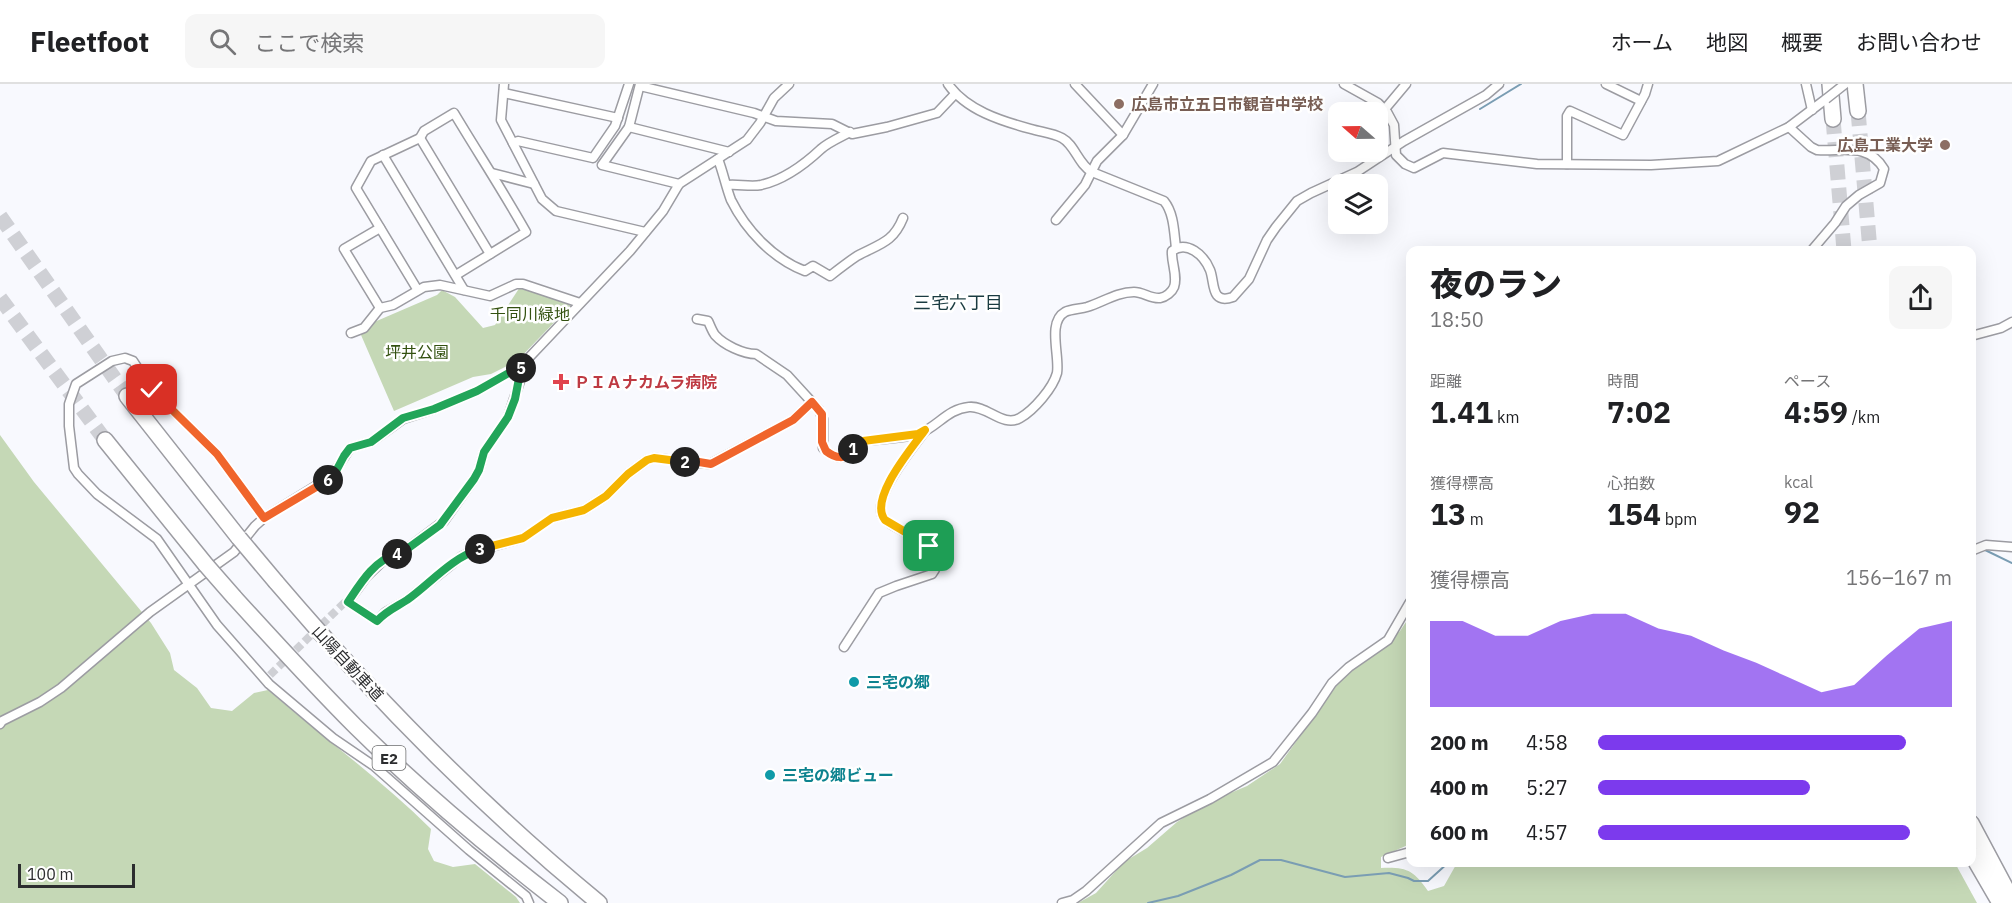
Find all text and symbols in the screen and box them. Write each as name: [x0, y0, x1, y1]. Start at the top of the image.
search box: [185, 14, 605, 68]
text: Fleetfoot: [30, 23, 149, 60]
icon: search: [206, 25, 239, 58]
text: ここで検索: [254, 28, 364, 57]
text: ホーム: [1611, 28, 1673, 56]
text: 地図: [1706, 28, 1748, 56]
text: 概要: [1781, 28, 1823, 56]
text: お問い合わせ: [1856, 28, 1982, 56]
place label: 広島市立五日市観音中学校: [1131, 94, 1323, 114]
marker: 広島市立五日市観音中学校: [1112, 97, 1126, 111]
north arrow: [1328, 102, 1388, 162]
map controls: [1328, 102, 1388, 234]
place label: 広島工業大学: [1837, 135, 1933, 155]
marker: 広島工業大学: [1938, 138, 1952, 152]
button: layers: [1328, 174, 1388, 234]
text: 夜のラン: [1430, 262, 1562, 305]
button: share: [1889, 266, 1952, 329]
district label: 三宅六丁目: [913, 291, 1003, 314]
park label: 千同川緑地: [490, 304, 570, 324]
text: 18:50: [1430, 306, 1484, 333]
park label: 坪井公園: [385, 342, 449, 362]
pin: 5: [506, 353, 536, 383]
text: 5: [516, 358, 526, 378]
pin: [126, 364, 177, 415]
text: 距離: [1430, 371, 1462, 391]
text: 時間: [1607, 371, 1639, 391]
text: ペース: [1784, 371, 1831, 391]
place label: ＰＩＡナカムラ病院: [574, 372, 717, 392]
icon: check: [135, 373, 168, 406]
marker: ＰＩＡナカムラ病院: [552, 373, 570, 391]
text: 1.41: [1430, 392, 1493, 431]
text: 7:02: [1607, 392, 1671, 431]
text: 4:59: [1784, 392, 1848, 431]
text: km: [1493, 407, 1520, 427]
text: /km: [1848, 407, 1880, 427]
pin: 1: [838, 434, 868, 464]
text: 1: [848, 439, 858, 459]
pin: 2: [670, 447, 700, 477]
text: 2: [680, 452, 690, 472]
pin: 6: [313, 465, 343, 495]
text: 6: [323, 470, 333, 490]
text: kcal: [1784, 472, 1813, 492]
text: 獲得標高: [1430, 473, 1494, 493]
text: 心拍数: [1607, 473, 1655, 493]
text: 92: [1784, 492, 1820, 531]
text: 13: [1430, 494, 1466, 533]
text: 154: [1607, 494, 1661, 533]
text: m: [1466, 509, 1484, 529]
text: bpm: [1661, 509, 1697, 529]
pin: [903, 520, 954, 571]
icon: arrive: [912, 529, 945, 562]
pin: 3: [465, 534, 495, 564]
pin: 4: [382, 539, 412, 569]
text: 3: [475, 539, 485, 559]
text: 4: [392, 544, 402, 564]
text: 156–167 m: [1846, 564, 1952, 591]
text: 獲得標高: [1430, 566, 1510, 593]
street label: 山陽自動車道: [308, 621, 388, 705]
place label: 三宅の郷: [866, 672, 930, 692]
marker: 三宅の郷: [847, 675, 861, 689]
text: 200 m: [1430, 729, 1489, 756]
text: 4:58: [1526, 729, 1568, 756]
road number: E2: [372, 746, 406, 770]
place label: 三宅の郷ビュー: [782, 765, 894, 785]
marker: 三宅の郷ビュー: [763, 768, 777, 782]
text: 400 m: [1430, 774, 1489, 801]
text: 5:27: [1526, 774, 1568, 801]
text: 600 m: [1430, 819, 1489, 846]
text: 4:57: [1526, 819, 1568, 846]
scale bar: [18, 861, 135, 888]
text: 100 m: [27, 864, 74, 884]

